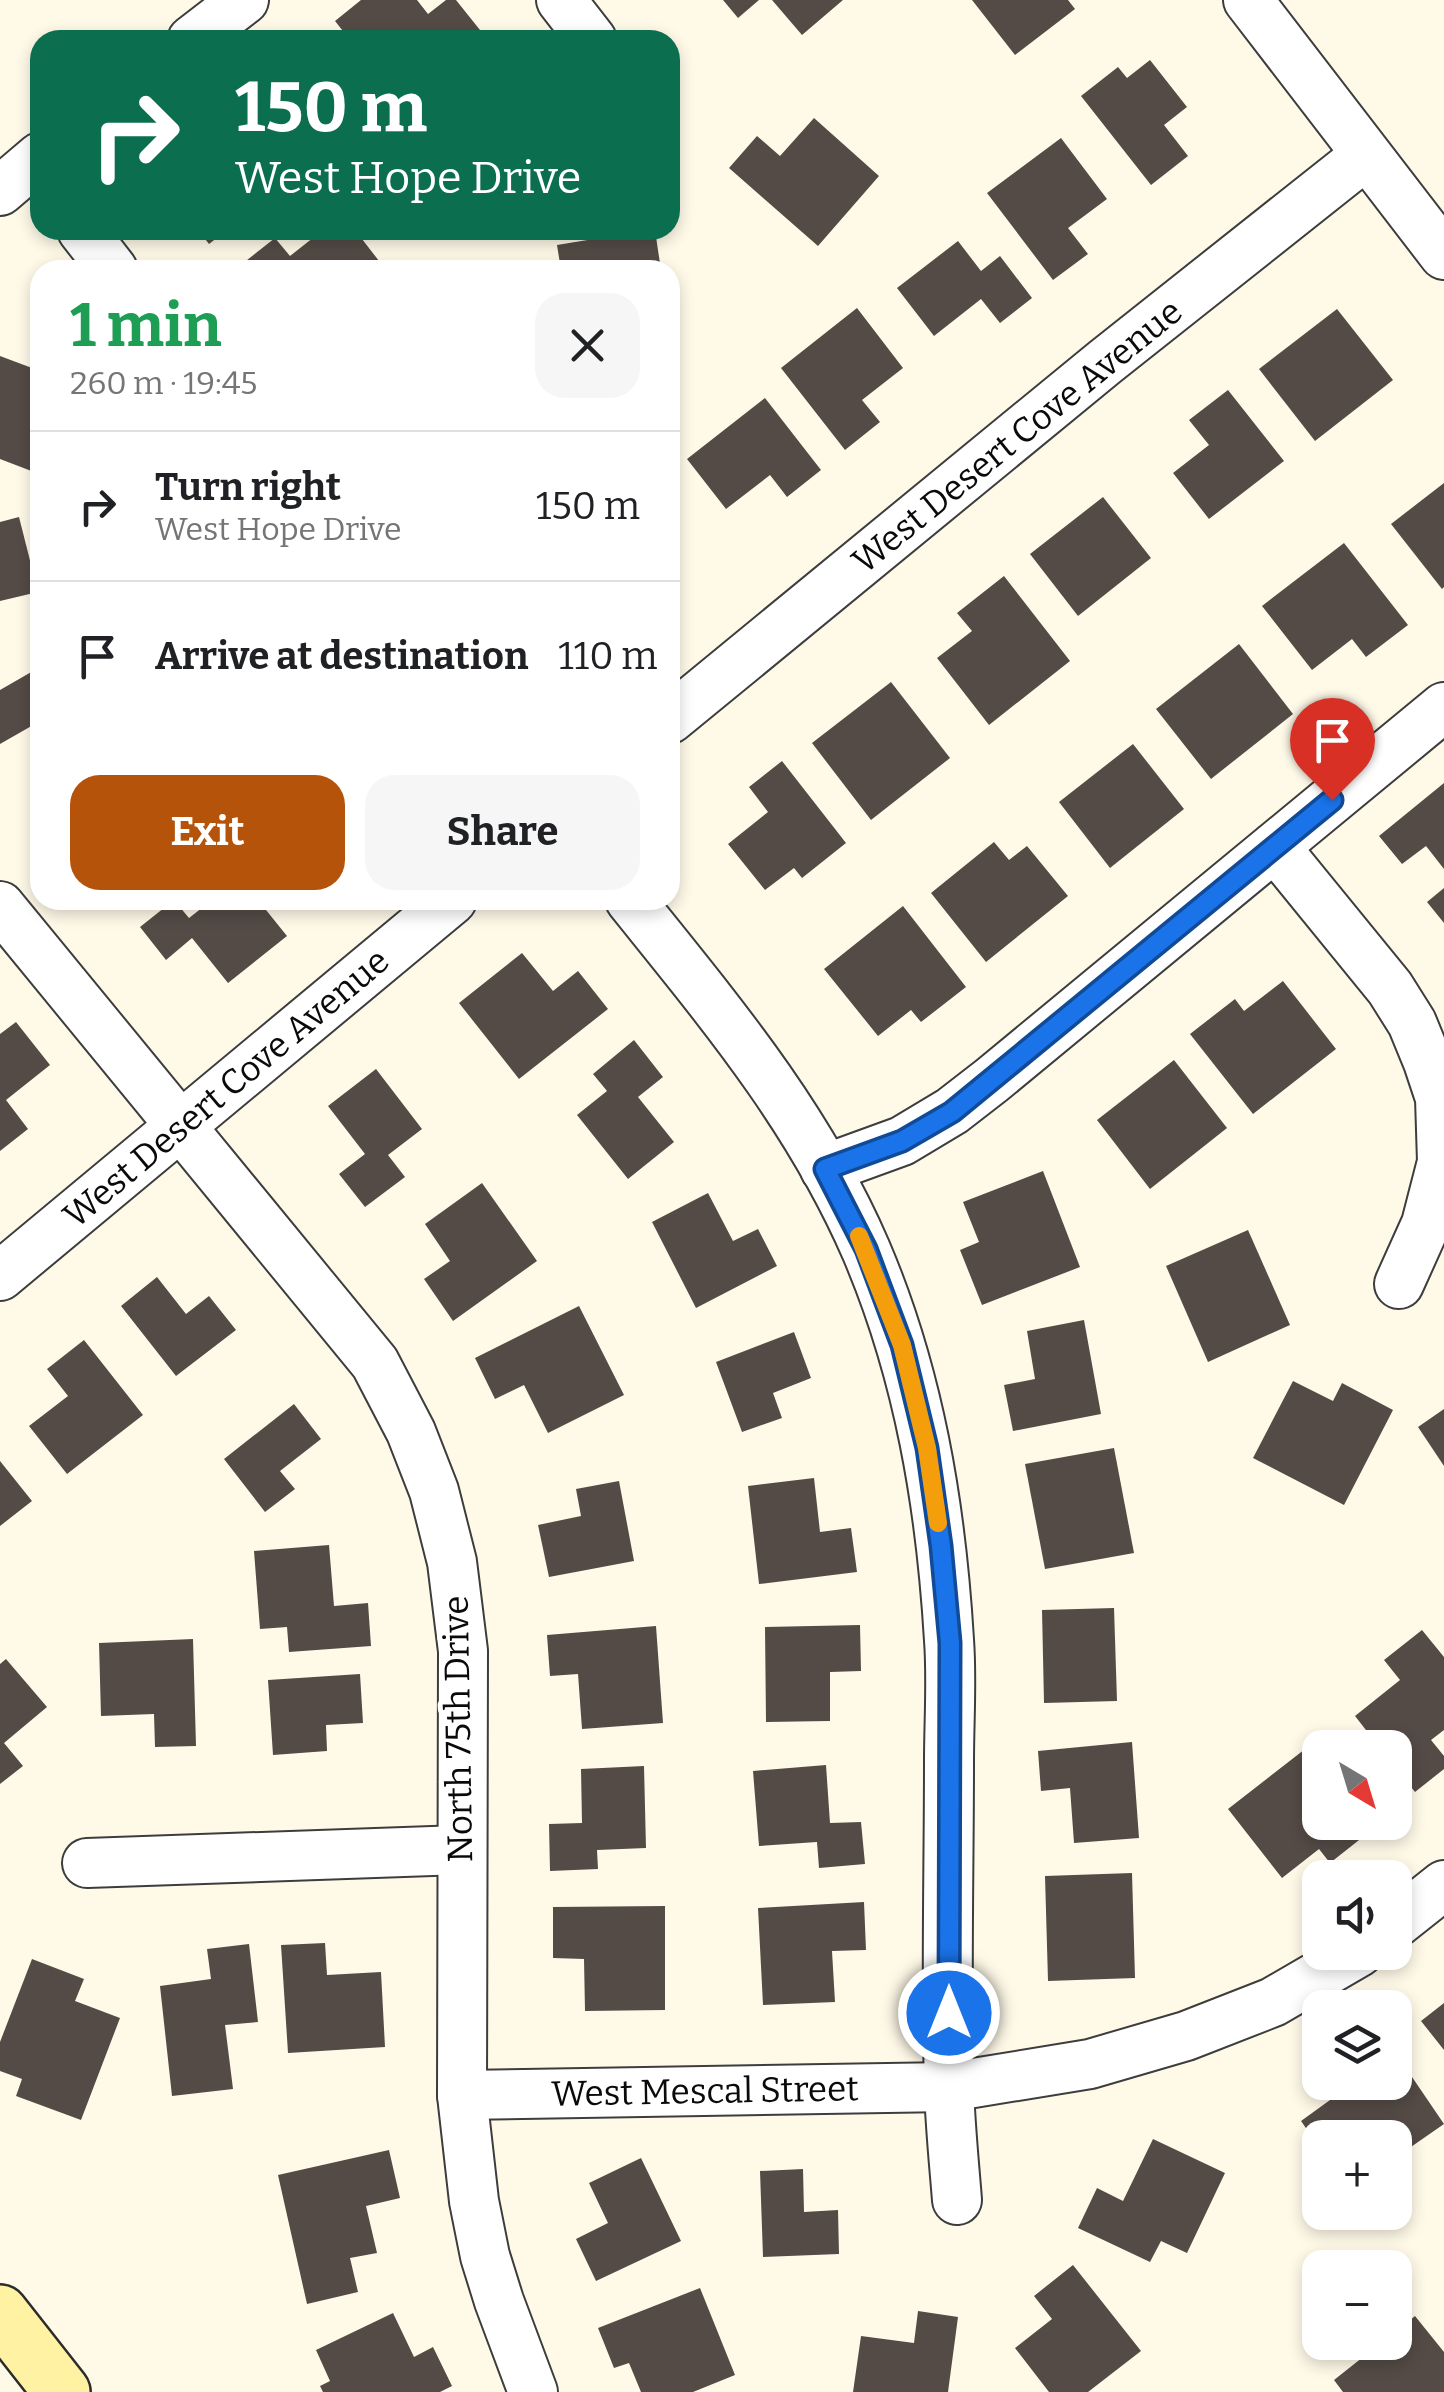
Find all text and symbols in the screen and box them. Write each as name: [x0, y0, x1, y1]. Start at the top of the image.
text: 150 m: [235, 66, 427, 150]
icon: right: [70, 70, 200, 200]
text: West Hope Drive: [235, 151, 582, 205]
text: 1 min: [70, 290, 222, 362]
street label: West Desert Cove Avenue: [844, 290, 1190, 582]
button: close: [535, 293, 640, 398]
text: 260 m · 19:45: [70, 364, 257, 402]
text: Turn right: [155, 464, 341, 510]
icon: right: [70, 479, 125, 534]
text: 150 m: [536, 483, 640, 529]
text: West Hope Drive: [155, 510, 401, 548]
icon: arrive: [70, 629, 125, 684]
text: Arrive at destination: [155, 633, 528, 679]
text: 110 m: [558, 633, 657, 679]
pin: [1290, 698, 1375, 801]
icon: arrive: [1305, 713, 1360, 768]
button: Exit: [70, 775, 345, 890]
button: Share: [365, 775, 640, 890]
street label: West Desert Cove Avenue: [55, 940, 397, 1236]
street label: North 75th Drive: [435, 1595, 481, 1863]
north arrow: [1302, 1730, 1412, 1840]
map controls: [1302, 1730, 1412, 2360]
button: sound: [1302, 1860, 1412, 1970]
position arrow: [897, 1961, 1001, 2065]
button: layers: [1302, 1990, 1412, 2100]
street label: West Mescal Street: [551, 2067, 859, 2115]
button: +: [1302, 2120, 1412, 2230]
button: −: [1302, 2250, 1412, 2360]

